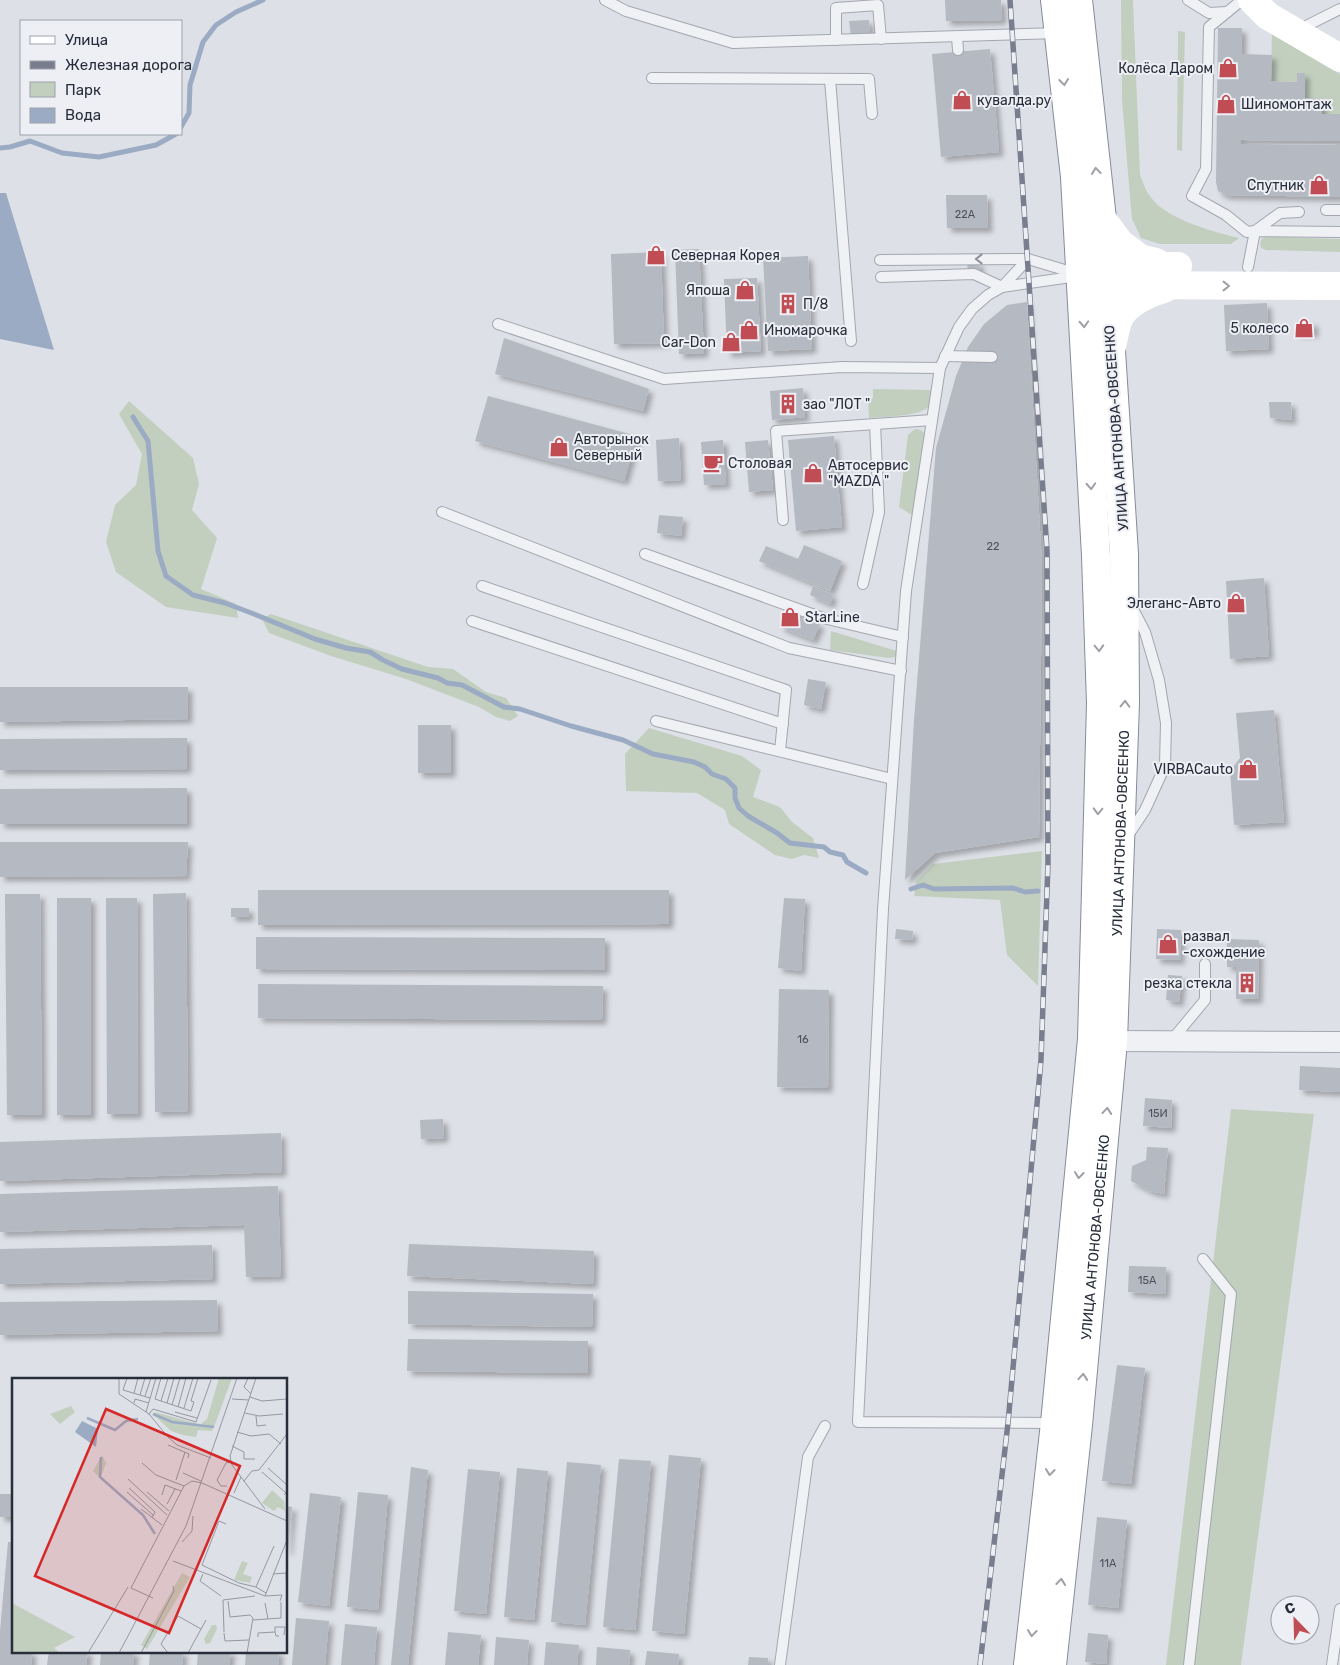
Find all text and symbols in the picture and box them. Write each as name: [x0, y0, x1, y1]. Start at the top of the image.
legend: [20, 20, 182, 135]
text: Улица: [65, 31, 108, 49]
text: Железная дорога: [65, 56, 192, 74]
shop icon: Колёса Даром: [1217, 57, 1239, 79]
place label: Колёса Даром: [1118, 60, 1213, 77]
one-way arrow: [1058, 78, 1069, 86]
text: Парк: [65, 81, 101, 99]
shop icon: кувалда.ру: [951, 89, 973, 111]
place label: кувалда.ру: [977, 92, 1052, 109]
shop icon: Шиномонтаж: [1215, 93, 1237, 115]
place label: Шиномонтаж: [1241, 96, 1332, 113]
text: Вода: [65, 106, 101, 124]
one-way arrow: [1091, 167, 1102, 175]
shop icon: Спутник: [1308, 174, 1330, 196]
place label: Спутник: [1247, 177, 1304, 194]
house number: 22А: [955, 208, 976, 221]
shop icon: Северная Корея: [645, 244, 667, 266]
place label: Северная Корея: [671, 247, 780, 264]
one-way arrow: [975, 254, 982, 264]
shop icon: Япоша: [734, 279, 756, 301]
one-way arrow: [1222, 281, 1230, 291]
place label: Япоша: [686, 282, 730, 299]
building icon: П/8: [777, 293, 799, 315]
place label: П/8: [803, 296, 828, 313]
shop icon: 5 колесо: [1293, 317, 1315, 339]
shop icon: Иномарочка: [738, 319, 760, 341]
one-way arrow: [1079, 320, 1089, 328]
place label: 5 колесо: [1230, 320, 1289, 337]
place label: Иномарочка: [764, 322, 848, 339]
street label: УЛИЦА АНТОНОВА-ОВСЕЕНКО: [1101, 325, 1132, 531]
shop icon: Car-Don: [720, 331, 742, 353]
place label: Car-Don: [661, 334, 716, 351]
building icon: зао "ЛОТ ": [777, 393, 799, 415]
place label: зао "ЛОТ ": [803, 396, 870, 413]
place label: Авторынок Северный: [574, 431, 649, 464]
shop icon: Авторынок Северный: [548, 436, 570, 458]
cafe icon: Столовая: [702, 452, 724, 474]
place label: Столовая: [728, 455, 792, 472]
place label: Автосервис "MAZDA ": [828, 457, 909, 490]
shop icon: Автосервис "MAZDA ": [802, 462, 824, 484]
one-way arrow: [1086, 482, 1097, 490]
house number: 22: [987, 540, 999, 553]
shop icon: Элеганс-Авто: [1225, 592, 1247, 614]
place label: Элеганс-Авто: [1127, 595, 1221, 612]
shop icon: StarLine: [779, 606, 801, 628]
place label: StarLine: [805, 609, 860, 626]
one-way arrow: [1094, 645, 1104, 653]
one-way arrow: [1120, 699, 1130, 707]
street label: УЛИЦА АНТОНОВА-ОВСЕЕНКО: [1109, 730, 1133, 937]
shop icon: VIRBACauto: [1237, 758, 1259, 780]
place label: VIRBACauto: [1153, 761, 1233, 778]
one-way arrow: [1093, 807, 1104, 815]
place label: развал -схождение: [1183, 928, 1266, 961]
shop icon: развал -схождение: [1157, 933, 1179, 955]
building icon: резка стекла: [1236, 972, 1258, 994]
place label: резка стекла: [1144, 975, 1232, 992]
house number: 16: [797, 1033, 809, 1046]
one-way arrow: [1101, 1106, 1112, 1114]
house number: 15И: [1148, 1107, 1168, 1120]
street label: УЛИЦА АНТОНОВА-ОВСЕЕНКО: [1078, 1134, 1113, 1341]
one-way arrow: [1074, 1171, 1085, 1179]
house number: 15А: [1138, 1274, 1157, 1287]
one-way arrow: [1077, 1373, 1088, 1381]
inset map: [12, 1378, 288, 1652]
one-way arrow: [1045, 1468, 1056, 1476]
house number: 11А: [1100, 1557, 1117, 1570]
one-way arrow: [1055, 1577, 1066, 1585]
north arrow: [1270, 1595, 1320, 1645]
text: С: [1282, 1599, 1298, 1618]
one-way arrow: [1027, 1629, 1038, 1637]

